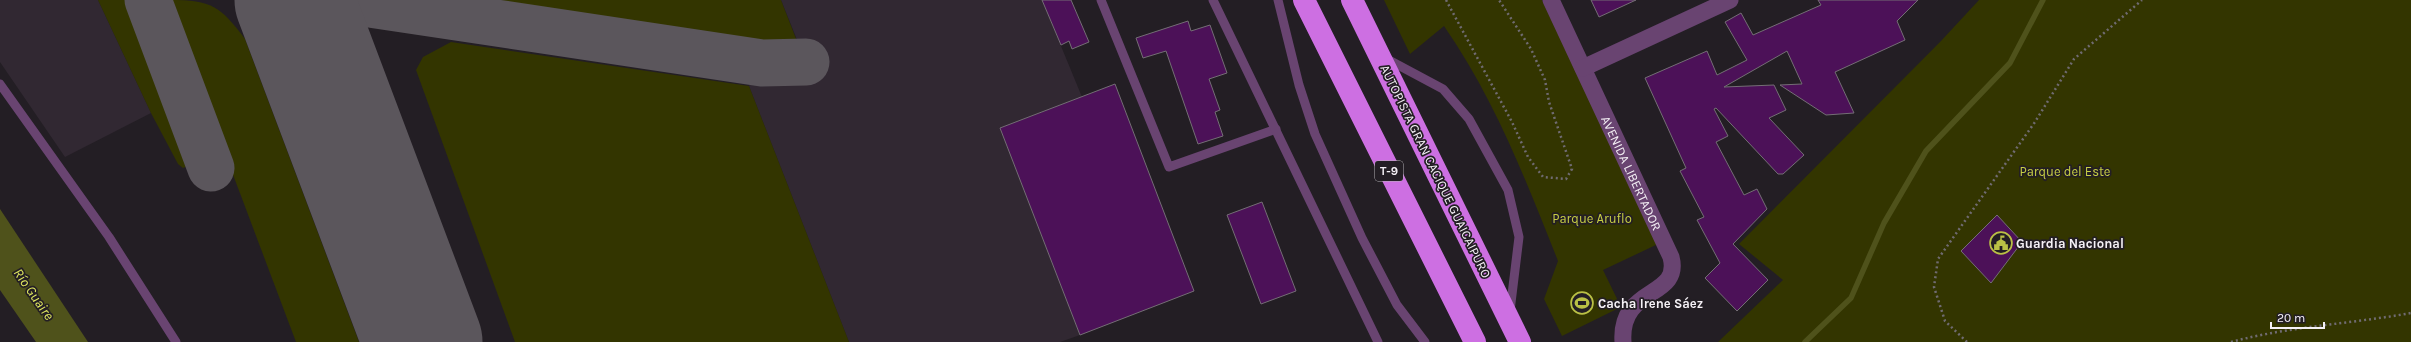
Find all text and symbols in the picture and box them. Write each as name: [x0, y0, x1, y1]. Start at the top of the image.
street label: AUTOPISTA GRAN CACIQUE GUAICAIPURO: [1377, 62, 1494, 280]
street label: AVENIDA LIBERTADOR: [1598, 113, 1665, 233]
road number: T-9: [1375, 161, 1403, 181]
park label: Parque del Este: [2019, 164, 2111, 180]
park label: Parque Aruflo: [1552, 211, 1632, 227]
public building icon: Guardia Nacional: [1988, 230, 2014, 256]
place label: Guardia Nacional: [2016, 236, 2124, 251]
water label: Río Guaire: [10, 265, 58, 324]
sports icon: Cacha Irene Sáez: [1569, 290, 1595, 316]
place label: Cacha Irene Sáez: [1598, 296, 1703, 311]
scale bar: [2271, 304, 2324, 330]
text: 20 m: [2277, 311, 2305, 325]

